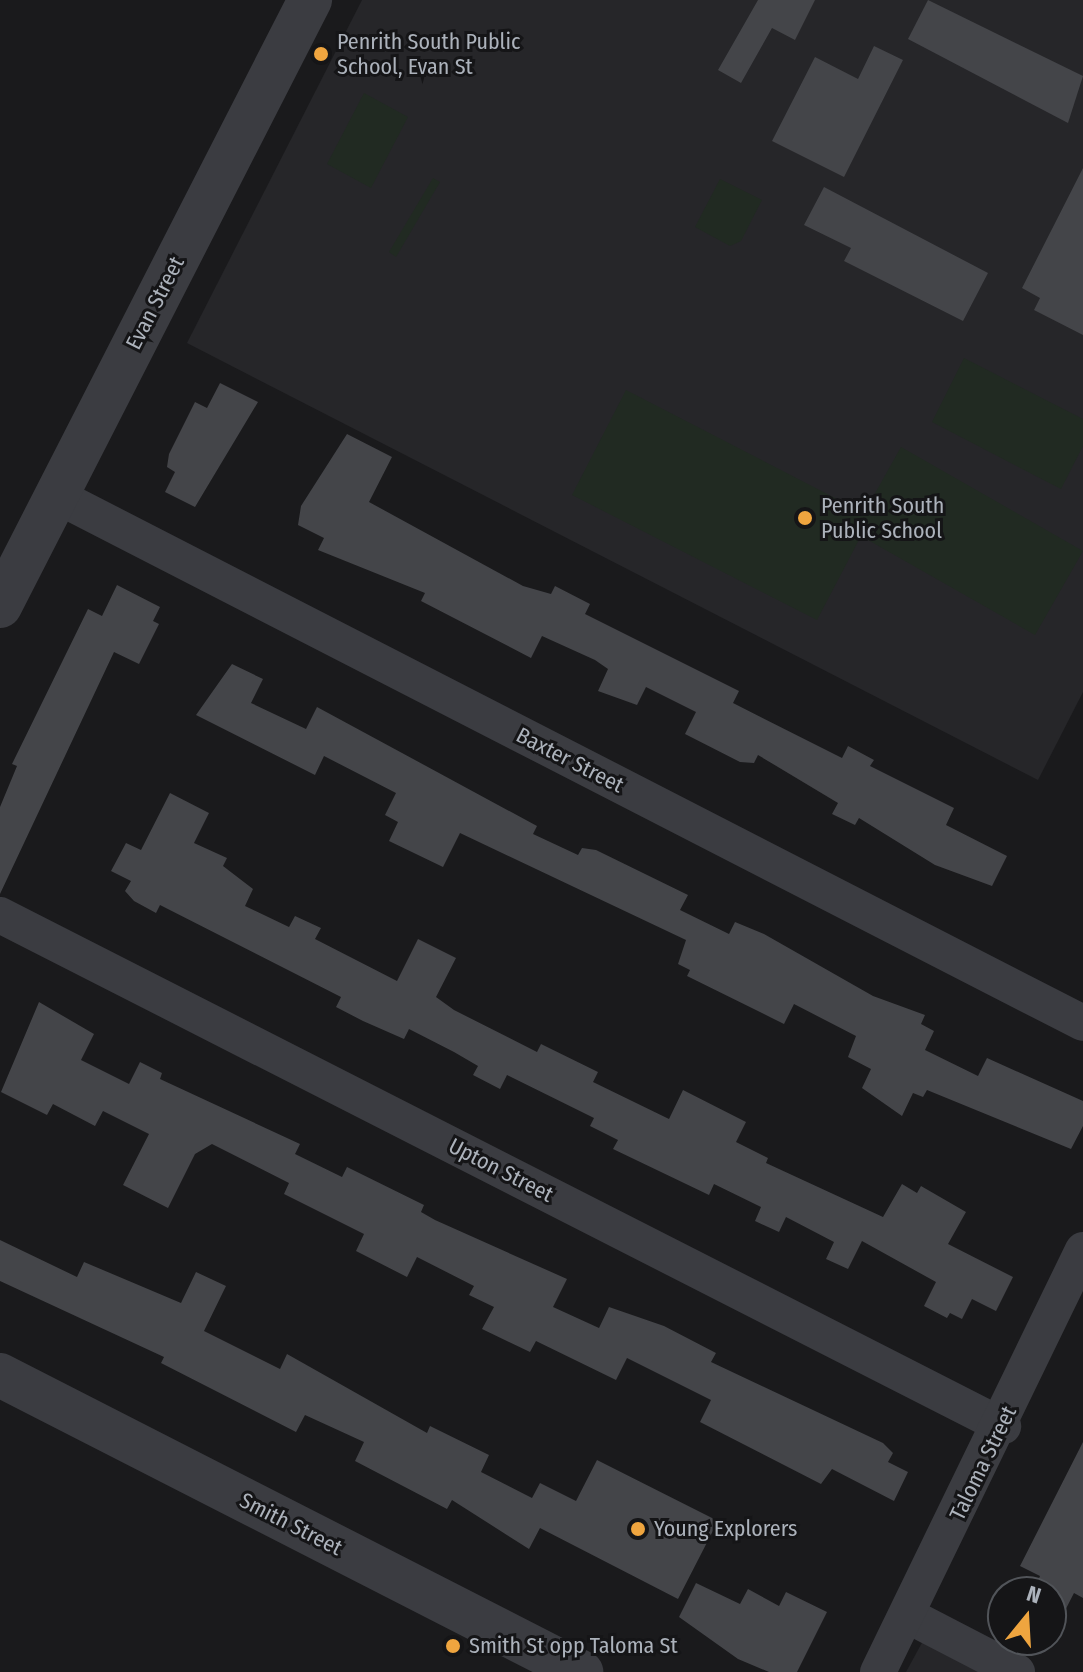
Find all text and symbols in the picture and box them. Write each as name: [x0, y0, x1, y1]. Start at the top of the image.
place label: Penrith South Public School, Evan St: [337, 28, 520, 80]
marker: Penrith South Public School, Evan St: [312, 45, 330, 63]
street label: Evan Street: [120, 252, 190, 354]
place label: Penrith South Public School: [821, 492, 944, 544]
marker: Penrith South Public School: [796, 509, 814, 527]
street label: Baxter Street: [512, 722, 628, 798]
street label: Upton Street: [444, 1132, 558, 1208]
street label: Taloma Street: [944, 1402, 1022, 1524]
street label: Smith Street: [235, 1487, 347, 1561]
place label: Young Explorers: [654, 1516, 797, 1542]
marker: Young Explorers: [629, 1520, 647, 1538]
north arrow: [987, 1576, 1067, 1656]
text: N: [1024, 1580, 1044, 1609]
place label: Smith St opp Taloma St: [469, 1633, 678, 1659]
marker: Smith St opp Taloma St: [444, 1637, 462, 1655]

